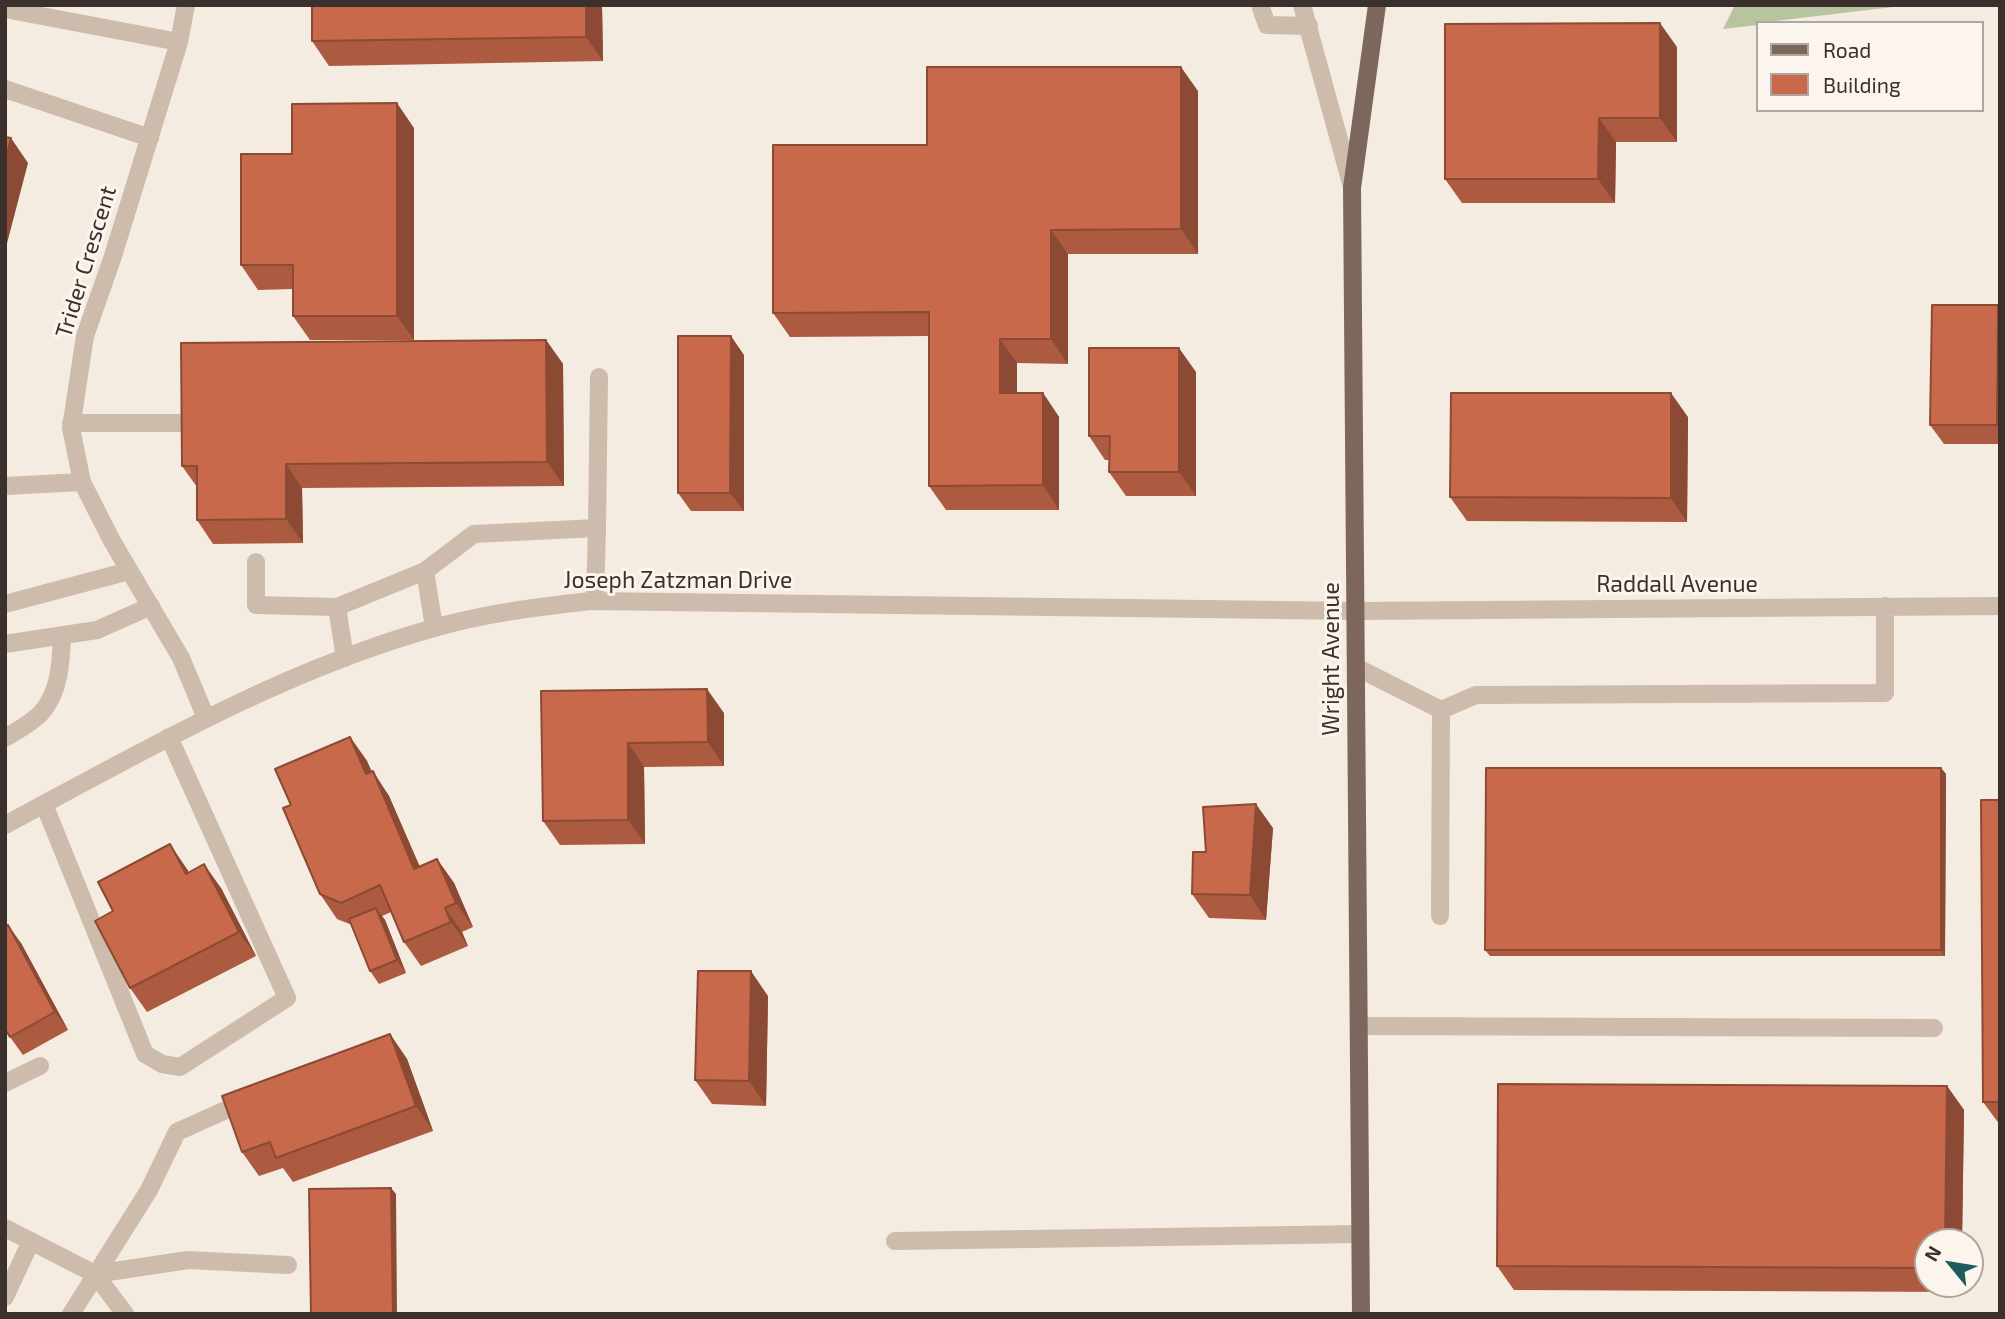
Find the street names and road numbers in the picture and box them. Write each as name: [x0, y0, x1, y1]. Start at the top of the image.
street label: Trider Crescent: [50, 183, 122, 341]
street label: Joseph Zatzman Drive: [564, 566, 792, 594]
street label: Raddall Avenue: [1596, 570, 1758, 598]
street label: Wright Avenue: [1317, 582, 1345, 736]

